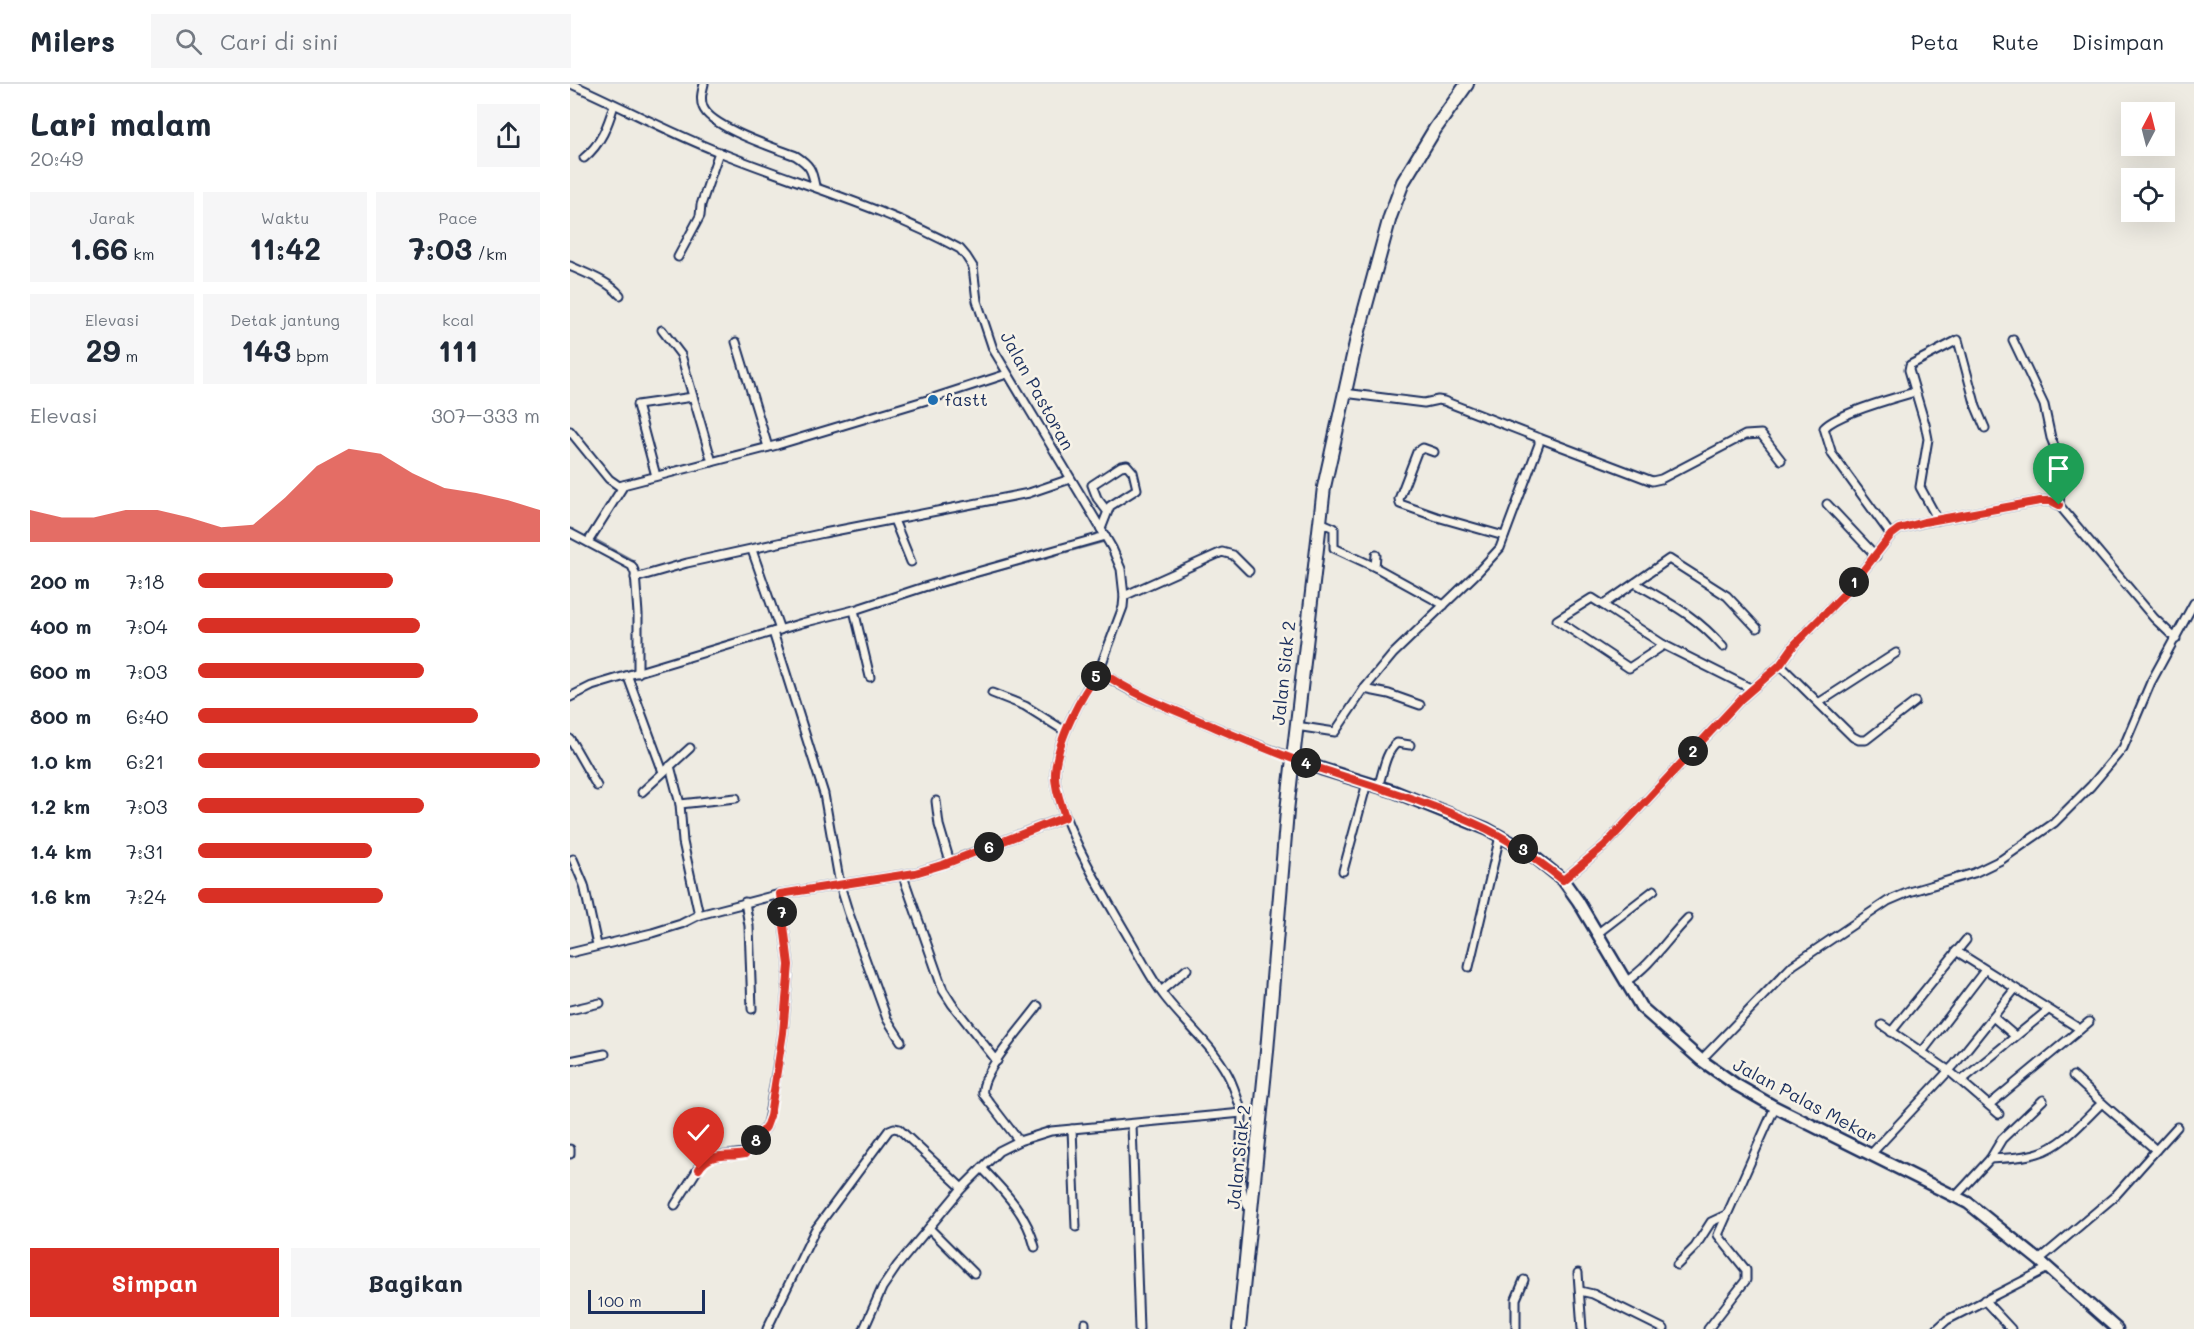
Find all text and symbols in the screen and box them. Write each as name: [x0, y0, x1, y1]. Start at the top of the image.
search box: [151, 14, 571, 68]
text: Milers: [30, 23, 115, 59]
icon: search: [172, 25, 205, 58]
text: Cari di sini: [220, 27, 338, 56]
text: Peta: [1911, 28, 1959, 55]
text: Rute: [1992, 28, 2039, 55]
text: Disimpan: [2072, 28, 2164, 55]
text: Lari malam: [30, 101, 211, 144]
north arrow: [2121, 102, 2175, 156]
map controls: [2121, 102, 2175, 222]
button: share: [477, 104, 540, 167]
text: 20:49: [30, 145, 83, 171]
button: locate: [2121, 168, 2175, 222]
text: Jarak: [89, 207, 135, 228]
text: Waktu: [261, 207, 309, 228]
text: Pace: [438, 207, 478, 228]
text: 1.66: [69, 228, 128, 268]
text: 11:42: [249, 228, 321, 268]
text: 7:03: [409, 228, 472, 268]
text: km: [128, 243, 155, 264]
text: /km: [472, 243, 507, 264]
text: Elevasi: [85, 309, 139, 330]
text: Detak jantung: [230, 309, 340, 330]
text: kcal: [442, 309, 474, 330]
street label: Jalan Pastoran: [995, 327, 1080, 454]
text: 29: [86, 330, 120, 370]
text: 143: [241, 330, 291, 370]
text: 111: [438, 330, 478, 370]
text: m: [120, 345, 138, 366]
text: bpm: [291, 345, 329, 366]
place label: fastt: [945, 387, 988, 411]
marker: fastt: [926, 393, 940, 407]
text: Elevasi: [30, 402, 98, 428]
text: 307–333 m: [431, 402, 540, 428]
pin: [2033, 443, 2084, 505]
icon: arrive: [2042, 452, 2075, 485]
pin: 1: [1839, 567, 1869, 597]
text: 200 m: [30, 568, 90, 594]
text: 7:18: [126, 568, 164, 594]
text: 1: [1850, 571, 1858, 592]
text: 400 m: [30, 613, 91, 639]
text: 7:04: [126, 613, 167, 639]
street label: Jalan Siak 2: [1266, 620, 1300, 726]
text: 600 m: [30, 658, 91, 684]
text: 7:03: [126, 658, 167, 684]
pin: 5: [1081, 661, 1111, 691]
text: 5: [1091, 665, 1101, 686]
text: 800 m: [30, 703, 91, 729]
text: 6:40: [126, 703, 168, 729]
pin: 2: [1678, 736, 1708, 766]
text: 2: [1689, 740, 1697, 761]
text: 1.0 km: [30, 748, 92, 774]
text: 6:21: [126, 748, 164, 774]
pin: 4: [1291, 748, 1321, 778]
text: 4: [1301, 752, 1311, 773]
text: 1.2 km: [30, 793, 90, 819]
text: 7:03: [126, 793, 167, 819]
pin: 6: [974, 832, 1004, 862]
pin: 3: [1508, 834, 1538, 864]
text: 6: [984, 836, 994, 857]
text: 1.4 km: [30, 838, 92, 864]
text: 7:31: [126, 838, 164, 864]
text: 3: [1518, 838, 1528, 859]
text: 1.6 km: [30, 883, 91, 909]
text: 7:24: [126, 883, 166, 909]
pin: 7: [767, 897, 797, 927]
text: 7: [778, 901, 786, 922]
street label: Jalan Palas Mekar: [1729, 1052, 1882, 1148]
street label: Jalan Siak 2: [1221, 1104, 1255, 1210]
pin: [673, 1107, 724, 1169]
icon: check: [682, 1116, 715, 1149]
pin: 8: [741, 1125, 771, 1155]
text: 8: [751, 1129, 761, 1150]
button: Simpan: [30, 1248, 279, 1317]
button: Bagikan: [291, 1248, 540, 1317]
scale bar: [588, 1287, 705, 1314]
text: 100 m: [597, 1290, 642, 1311]

